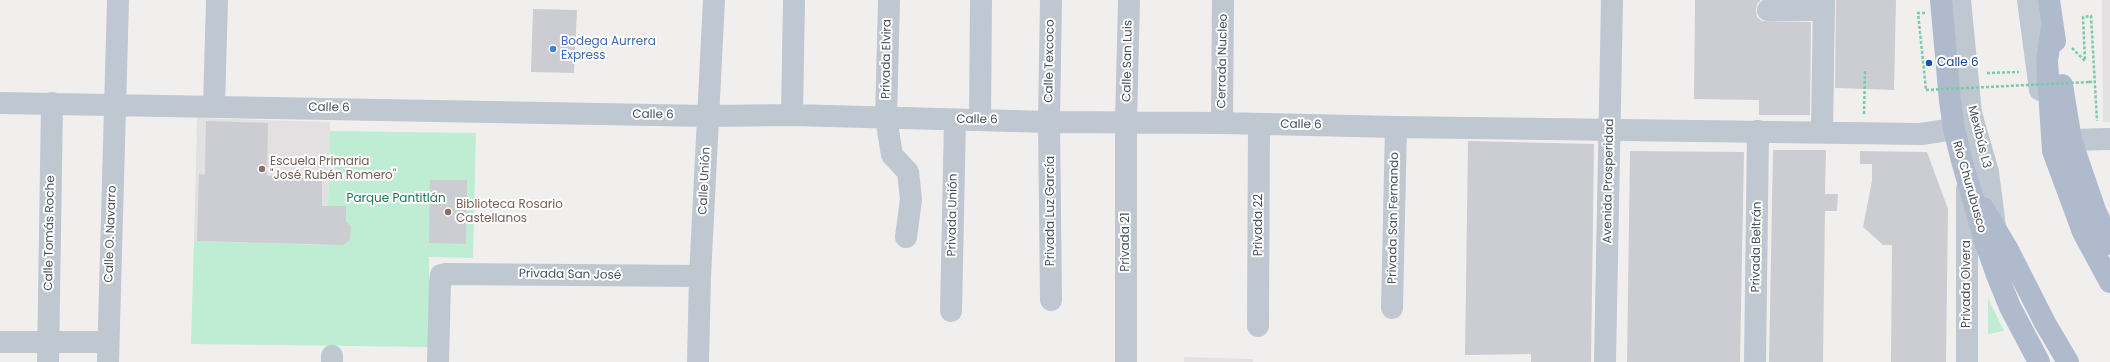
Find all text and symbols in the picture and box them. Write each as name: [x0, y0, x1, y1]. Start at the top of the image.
street label: Cerrada Nucleo: [1215, 14, 1231, 108]
street label: Privada Elvira: [879, 19, 895, 99]
street label: Calle Texcoco: [1042, 19, 1058, 103]
street label: Calle San Luis: [1120, 20, 1136, 102]
place label: Bodega Aurrera Express: [561, 35, 656, 63]
marker: Bodega Aurrera Express: [548, 44, 558, 54]
place label: Calle 6: [1937, 56, 1979, 70]
marker: Calle 6: [1924, 58, 1934, 68]
street label: Calle 6: [308, 100, 350, 116]
street label: Mexibús L3: [1964, 104, 1994, 170]
street label: Calle 6: [632, 107, 674, 123]
street label: Calle 6: [956, 112, 998, 128]
street label: Calle 6: [1280, 117, 1322, 133]
street label: Avenida Prosperidad: [1601, 118, 1617, 244]
street label: Río Churubusco: [1949, 139, 1989, 235]
street label: Calle Unión: [696, 147, 714, 215]
street label: Privada San Fernando: [1386, 152, 1402, 284]
place label: Escuela Primaria "José Rubén Romero": [270, 155, 396, 183]
street label: Privada Luz García: [1044, 156, 1058, 266]
marker: Escuela Primaria "José Rubén Romero": [257, 164, 267, 174]
street label: Privada Unión: [945, 174, 961, 256]
street label: Calle Tomás Roche: [42, 175, 58, 291]
street label: Calle O. Navarro: [102, 185, 120, 283]
park label: Parque Pantitlán: [346, 192, 446, 206]
street label: Privada 22: [1252, 194, 1266, 256]
place label: Biblioteca Rosario Castellanos: [456, 198, 563, 226]
street label: Privada Beltrán: [1749, 201, 1765, 293]
marker: Biblioteca Rosario Castellanos: [443, 207, 453, 217]
street label: Privada 21: [1119, 212, 1133, 272]
street label: Privada Olvera: [1960, 240, 1974, 328]
street label: Privada San José: [519, 267, 621, 283]

